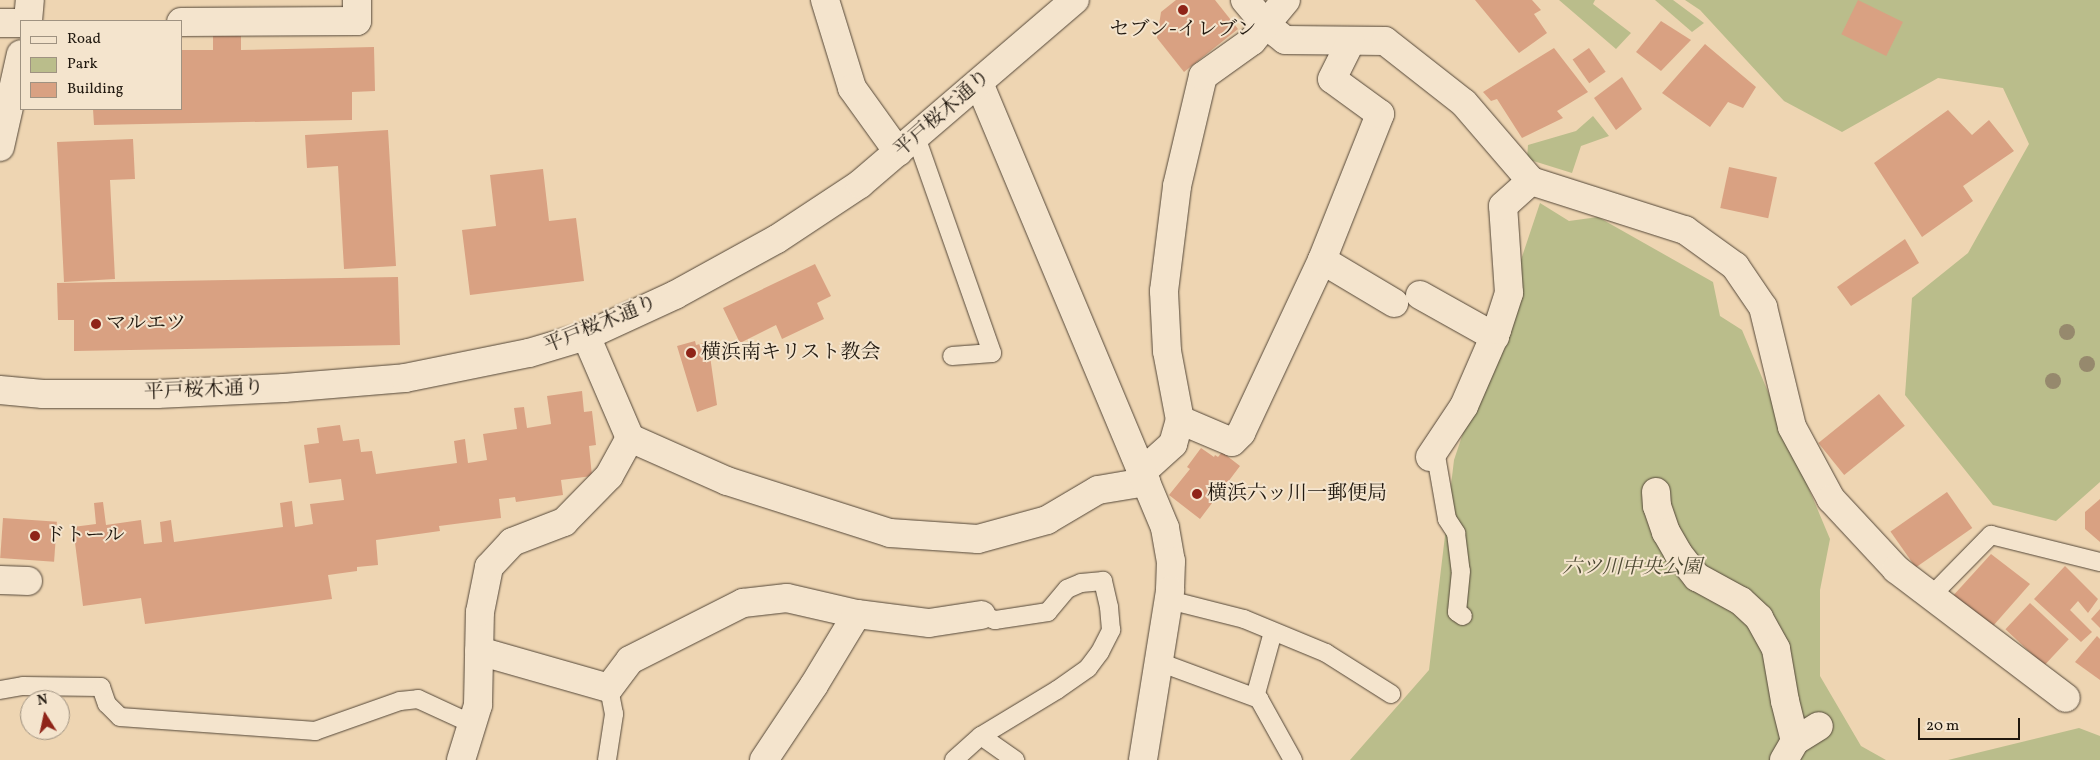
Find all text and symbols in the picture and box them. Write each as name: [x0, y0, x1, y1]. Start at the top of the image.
marker: セブン-イレブン: [1177, 4, 1189, 16]
place label: セブン-イレブン: [1109, 18, 1257, 42]
legend: [20, 20, 182, 110]
text: Road: [67, 29, 101, 50]
text: Park: [67, 54, 98, 75]
street label: 平戸桜木通り: [890, 66, 996, 162]
text: Building: [67, 79, 123, 100]
street label: 平戸桜木通り: [541, 291, 661, 359]
place label: マルエツ: [106, 312, 186, 336]
marker: マルエツ: [90, 318, 102, 330]
place label: 横浜南キリスト教会: [701, 341, 881, 365]
marker: 横浜南キリスト教会: [685, 347, 697, 359]
street label: 平戸桜木通り: [144, 377, 264, 405]
place label: 横浜六ッ川一郵便局: [1207, 482, 1387, 506]
marker: 横浜六ッ川一郵便局: [1191, 488, 1203, 500]
place label: ドトール: [45, 524, 125, 548]
marker: ドトール: [29, 530, 41, 542]
park label: 六ツ川中央公園: [1562, 556, 1702, 580]
north arrow: [20, 690, 70, 740]
text: N: [36, 690, 49, 711]
scale bar: [1920, 708, 2022, 740]
text: 20 m: [1926, 716, 1959, 737]

